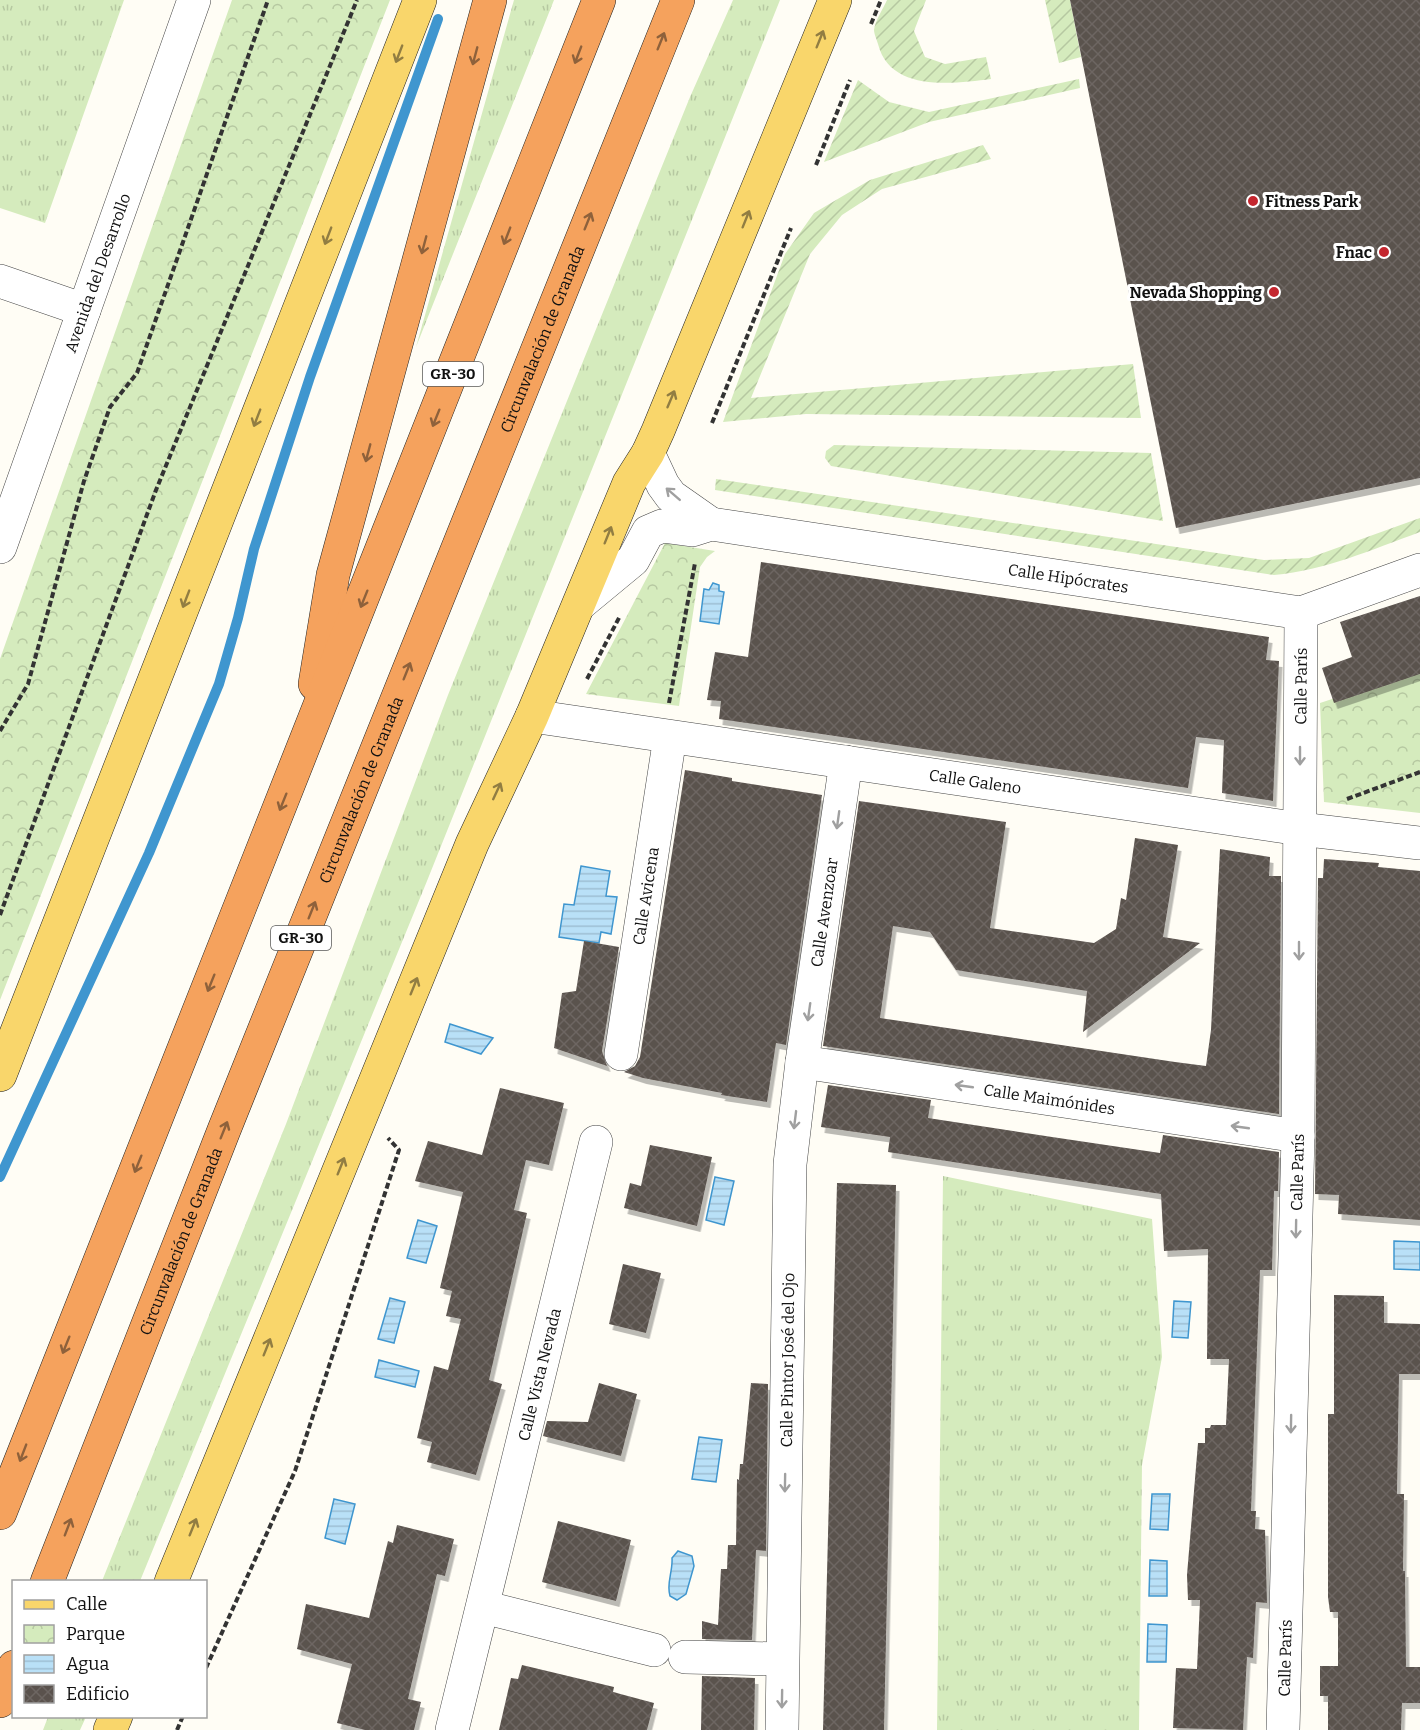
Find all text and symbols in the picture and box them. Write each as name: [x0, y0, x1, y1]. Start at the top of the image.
one-way arrow: [815, 30, 826, 48]
one-way arrow: [656, 32, 667, 50]
one-way arrow: [393, 45, 404, 63]
one-way arrow: [572, 45, 583, 63]
one-way arrow: [468, 47, 480, 66]
street label: Avenida del Desarrollo: [60, 191, 134, 355]
place label: Fitness Park: [1265, 192, 1359, 211]
marker: Fitness Park: [1246, 194, 1260, 208]
one-way arrow: [741, 211, 752, 229]
one-way arrow: [583, 212, 594, 231]
one-way arrow: [322, 226, 333, 245]
one-way arrow: [501, 226, 512, 245]
one-way arrow: [418, 235, 429, 254]
street label: Circunvalación de Granada: [496, 242, 588, 435]
place label: Fnac: [1336, 243, 1372, 262]
marker: Fnac: [1377, 245, 1391, 259]
place label: Nevada Shopping: [1129, 283, 1262, 302]
marker: Nevada Shopping: [1267, 285, 1281, 299]
road number: GR-30: [423, 362, 483, 386]
one-way arrow: [666, 391, 678, 409]
one-way arrow: [251, 408, 262, 427]
one-way arrow: [429, 408, 440, 426]
one-way arrow: [362, 444, 373, 463]
one-way arrow: [665, 487, 680, 501]
one-way arrow: [603, 526, 614, 545]
street label: Calle Hipócrates: [1007, 559, 1130, 596]
one-way arrow: [358, 589, 369, 608]
one-way arrow: [180, 590, 191, 608]
street label: Calle París: [1291, 648, 1310, 725]
one-way arrow: [402, 662, 413, 680]
street label: Circunvalación de Granada: [315, 693, 407, 886]
one-way arrow: [1294, 745, 1306, 765]
street label: Calle Galeno: [928, 765, 1023, 797]
one-way arrow: [492, 782, 504, 800]
one-way arrow: [277, 793, 288, 811]
one-way arrow: [832, 809, 843, 829]
street label: Calle Avicena: [628, 845, 662, 946]
street label: Calle Avenzoar: [807, 856, 841, 968]
one-way arrow: [307, 902, 318, 920]
road number: GR-30: [271, 926, 331, 950]
one-way arrow: [1293, 940, 1305, 960]
one-way arrow: [205, 974, 216, 992]
one-way arrow: [409, 977, 420, 996]
one-way arrow: [804, 1002, 815, 1022]
one-way arrow: [955, 1080, 974, 1091]
street label: Calle Maimónides: [982, 1080, 1116, 1118]
one-way arrow: [789, 1110, 800, 1129]
one-way arrow: [1231, 1121, 1250, 1132]
one-way arrow: [219, 1122, 230, 1140]
street label: Calle París: [1287, 1133, 1308, 1211]
street label: Circunvalación de Granada: [135, 1144, 226, 1338]
one-way arrow: [132, 1155, 143, 1173]
one-way arrow: [336, 1158, 347, 1176]
one-way arrow: [1290, 1219, 1301, 1239]
street label: Calle Pintor José del Ojo: [776, 1273, 798, 1448]
street label: Calle Vista Nevada: [514, 1306, 565, 1443]
one-way arrow: [60, 1336, 71, 1354]
one-way arrow: [262, 1338, 273, 1357]
one-way arrow: [1285, 1414, 1296, 1434]
one-way arrow: [17, 1444, 28, 1462]
one-way arrow: [779, 1472, 791, 1492]
one-way arrow: [63, 1518, 74, 1537]
one-way arrow: [188, 1519, 199, 1537]
legend: [12, 1580, 207, 1718]
text: Calle: [66, 1593, 107, 1615]
street label: Calle París: [1274, 1619, 1295, 1697]
text: Parque: [66, 1623, 125, 1645]
text: Agua: [66, 1653, 110, 1675]
text: Edificio: [66, 1683, 129, 1705]
one-way arrow: [776, 1688, 788, 1708]

